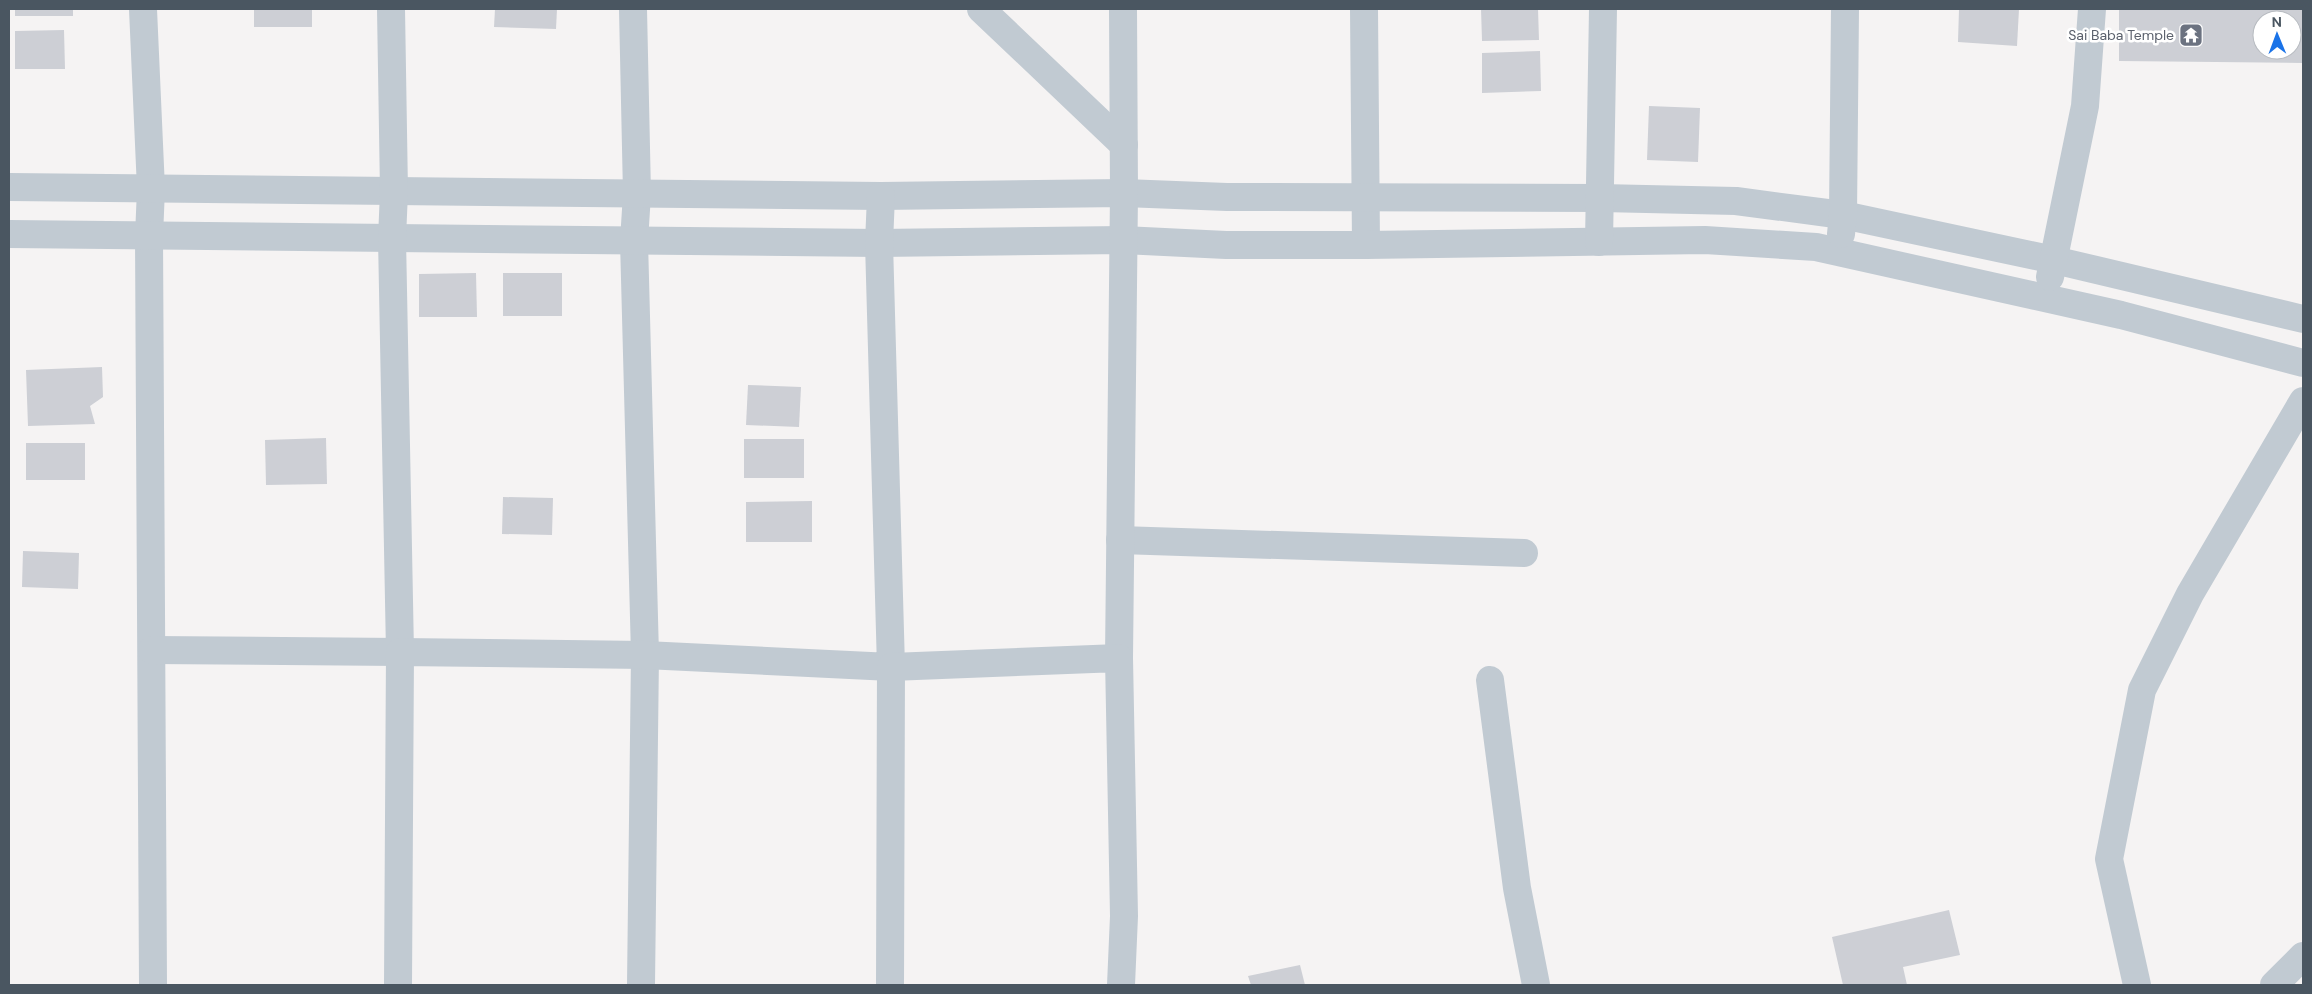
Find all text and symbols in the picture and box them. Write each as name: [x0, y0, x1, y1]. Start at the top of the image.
north arrow: [2252, 10, 2302, 60]
text: N: [2272, 13, 2282, 31]
temple icon: Sai Baba Temple: [2178, 22, 2204, 48]
place label: Sai Baba Temple: [2068, 26, 2174, 44]

